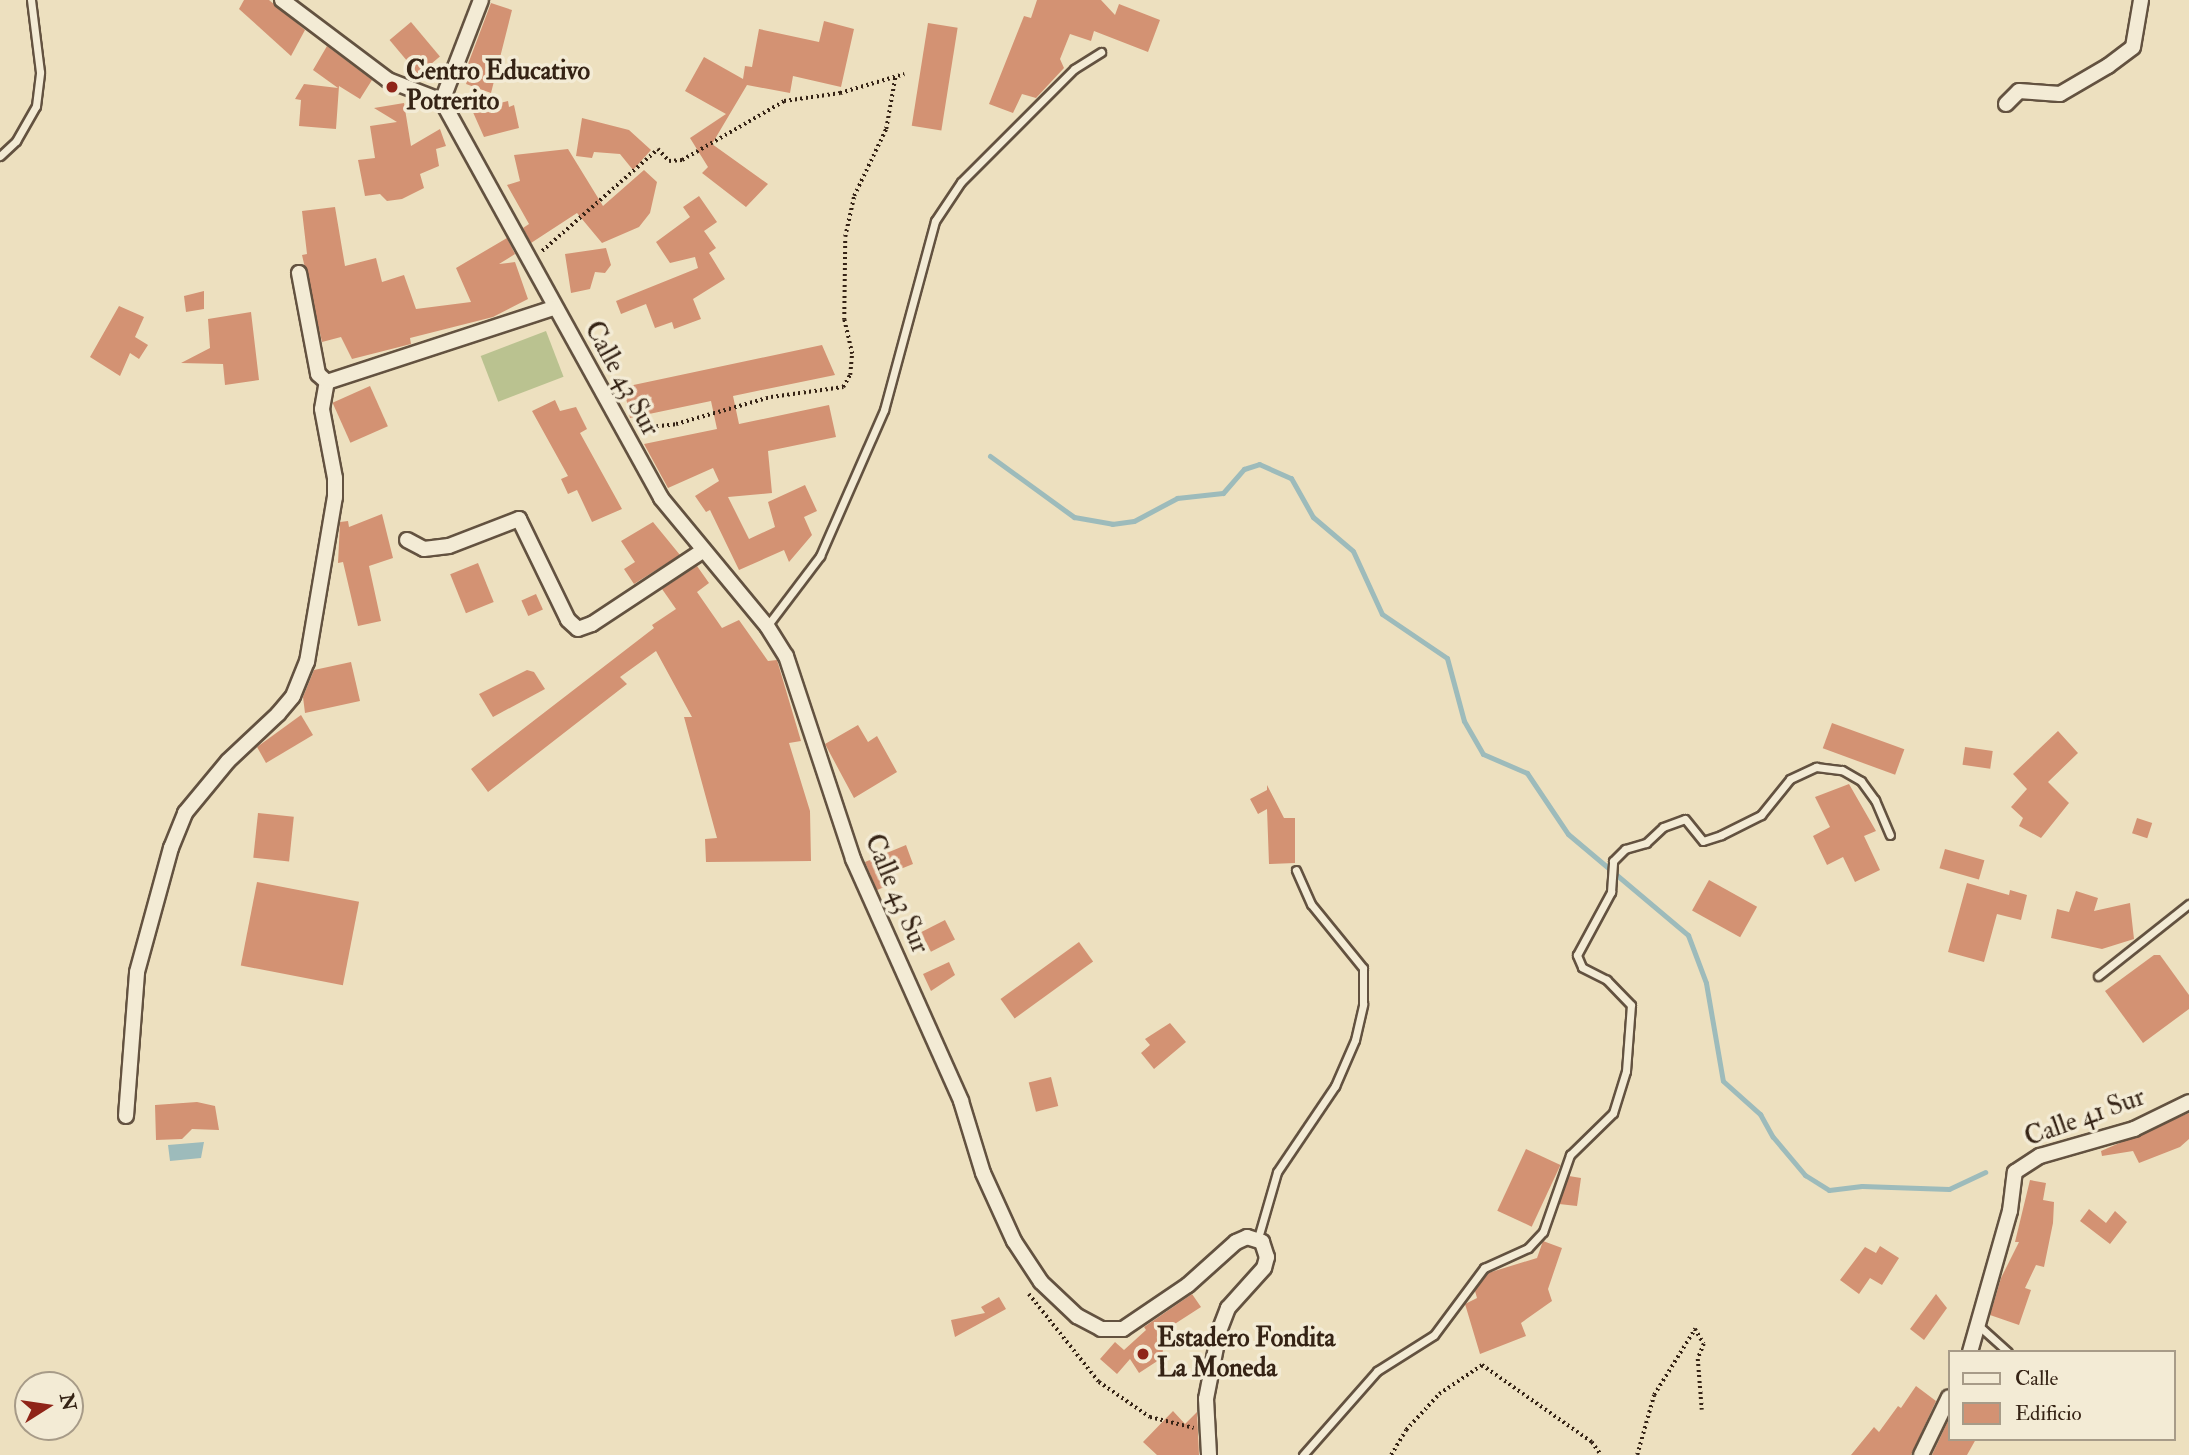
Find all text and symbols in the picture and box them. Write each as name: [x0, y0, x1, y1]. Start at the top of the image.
place label: Centro Educativo Potrerito: [406, 56, 590, 118]
marker: Centro Educativo Potrerito: [384, 79, 400, 95]
street label: Calle 43 Sur: [577, 316, 665, 442]
street label: Calle 43 Sur: [857, 830, 935, 958]
street label: Calle 41 Sur: [2021, 1082, 2149, 1154]
place label: Estadero Fondita La Moneda: [1157, 1323, 1335, 1384]
marker: Estadero Fondita La Moneda: [1135, 1346, 1151, 1362]
legend: [1948, 1350, 2175, 1441]
text: Calle: [2015, 1365, 2058, 1392]
north arrow: [14, 1371, 84, 1441]
text: N: [54, 1391, 81, 1413]
text: Edificio: [2015, 1400, 2082, 1427]

